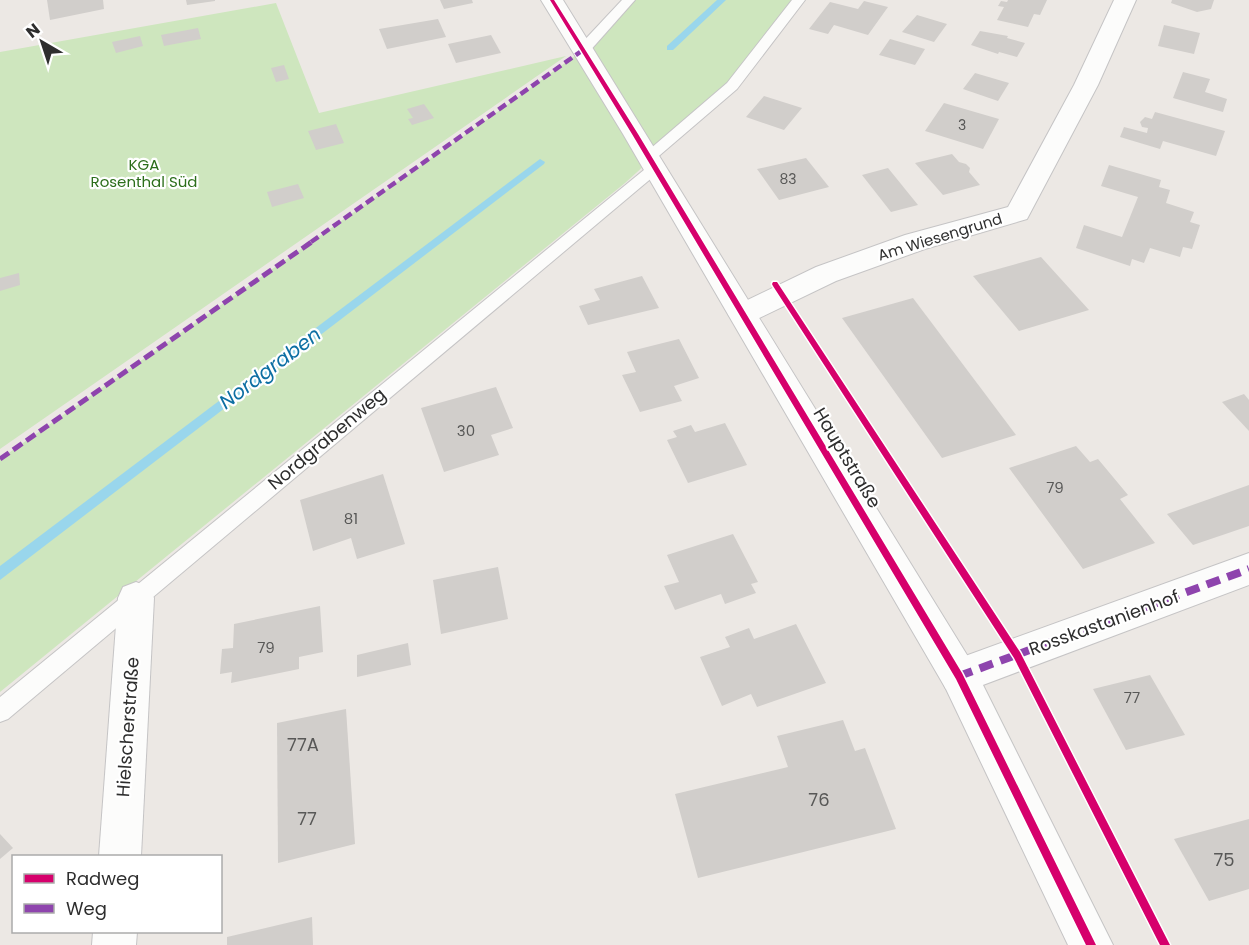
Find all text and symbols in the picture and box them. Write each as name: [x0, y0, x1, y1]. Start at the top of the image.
north arrow: [12, 12, 72, 72]
text: N: [21, 18, 45, 43]
house number: 3: [958, 115, 966, 135]
park label: KGA Rosenthal Süd: [91, 154, 197, 192]
house number: 83: [779, 169, 797, 189]
street label: Am Wiesengrund: [875, 208, 1005, 265]
water label: Nordgraben: [213, 320, 327, 416]
street label: Nordgrabenweg: [262, 382, 391, 495]
street label: Hauptstraße: [808, 403, 887, 513]
house number: 30: [457, 420, 475, 441]
house number: 79: [1046, 477, 1064, 498]
house number: 81: [344, 508, 358, 529]
street label: Rosskastanienhof: [1025, 584, 1183, 661]
house number: 79: [257, 637, 275, 658]
street label: Hielscherstraße: [110, 656, 145, 798]
house number: 77: [1124, 687, 1140, 708]
house number: 77A: [287, 732, 319, 757]
house number: 76: [808, 787, 830, 812]
house number: 77: [297, 806, 317, 831]
house number: 75: [1213, 847, 1235, 872]
legend: [12, 855, 222, 933]
text: Radweg: [66, 866, 139, 891]
text: Weg: [66, 896, 107, 921]

